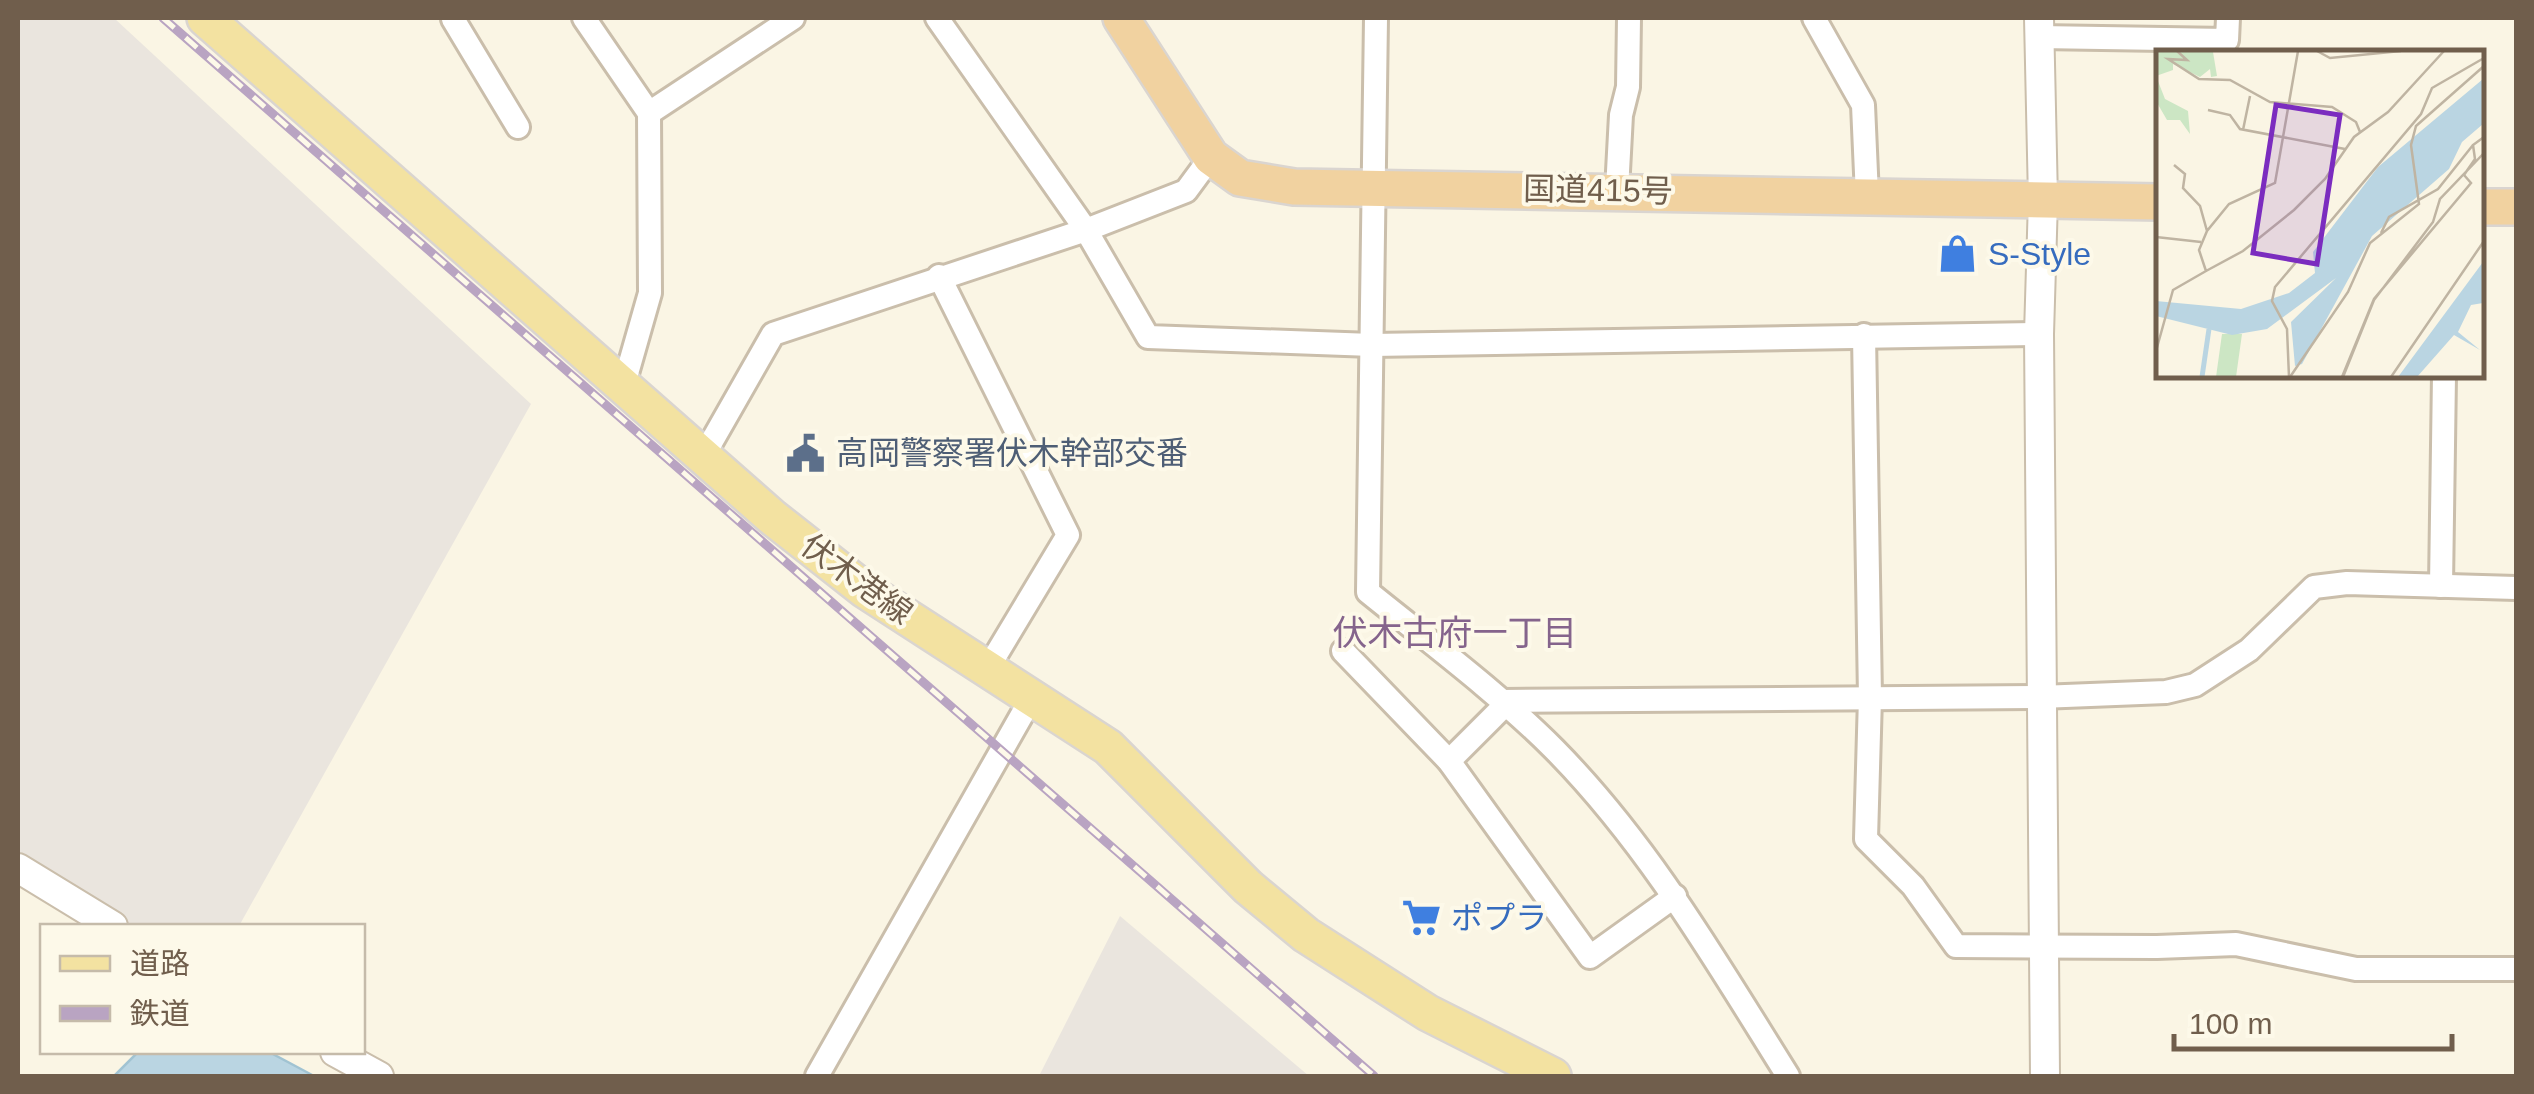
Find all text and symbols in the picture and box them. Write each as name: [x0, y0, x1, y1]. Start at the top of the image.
inset map: [2156, 50, 2484, 378]
street label: 国道415号: [1523, 171, 1673, 209]
shop icon: S-Style: [1937, 233, 1979, 275]
place label: S-Style: [1988, 236, 2091, 272]
public building icon: 高岡警察署伏木幹部交番: [785, 432, 827, 474]
place label: 高岡警察署伏木幹部交番: [836, 435, 1188, 471]
street label: 伏木港線: [795, 527, 919, 631]
district label: 伏木古府一丁目: [1332, 613, 1578, 652]
supermarket icon: ポプラ: [1400, 897, 1442, 939]
place label: ポプラ: [1451, 900, 1547, 936]
legend: [40, 924, 365, 1054]
text: 道路: [130, 947, 190, 980]
scale bar: [2174, 989, 2452, 1051]
text: 鉄道: [130, 997, 190, 1030]
text: 100 m: [2189, 1007, 2272, 1040]

